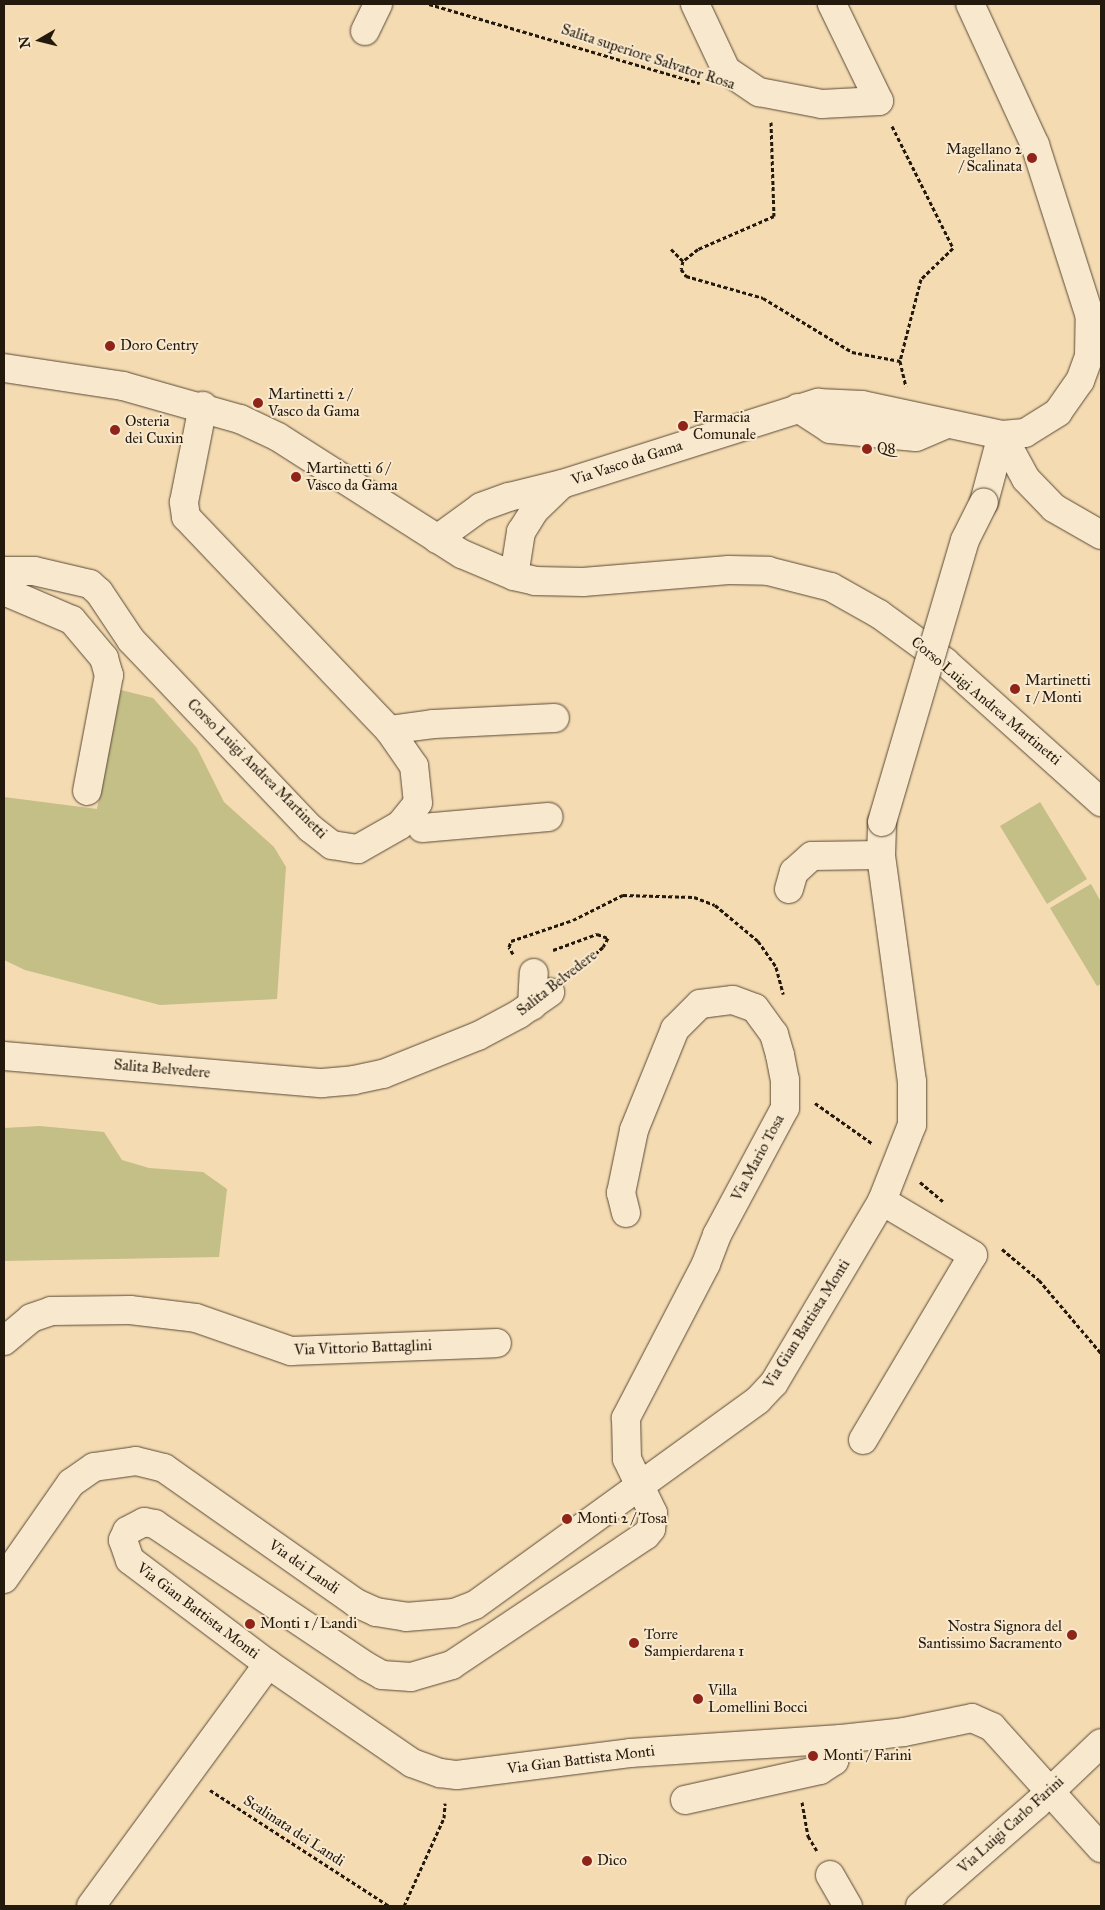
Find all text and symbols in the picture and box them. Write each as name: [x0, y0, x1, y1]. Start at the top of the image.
north arrow: [15, 15, 65, 65]
street label: Salita superiore Salvator Rosa: [559, 20, 737, 94]
text: N: [15, 35, 34, 49]
place label: Magellano 2 / Scalinata: [946, 140, 1022, 175]
marker: Magellano 2 / Scalinata: [1026, 152, 1038, 164]
place label: Doro Centry: [120, 337, 198, 355]
marker: Doro Centry: [104, 340, 116, 352]
place label: Martinetti 2 / Vasco da Gama: [268, 385, 360, 420]
marker: Martinetti 2 / Vasco da Gama: [252, 397, 264, 409]
place label: Farmacia Comunale: [693, 408, 756, 443]
place label: Osteria dei Cuxin: [125, 412, 183, 447]
marker: Farmacia Comunale: [677, 420, 689, 432]
marker: Osteria dei Cuxin: [109, 424, 121, 436]
street label: Via Vasco da Gama: [569, 437, 685, 489]
place label: Q8: [877, 440, 896, 458]
marker: Q8: [861, 443, 873, 455]
place label: Martinetti 6 / Vasco da Gama: [306, 459, 398, 494]
marker: Martinetti 6 / Vasco da Gama: [290, 471, 302, 483]
street label: Corso Luigi Andrea Martinetti: [907, 633, 1065, 769]
place label: Martinetti 1 / Monti: [1025, 671, 1091, 706]
marker: Martinetti 1 / Monti: [1009, 683, 1021, 695]
street label: Corso Luigi Andrea Martinetti: [183, 695, 331, 843]
street label: Salita Belvedere: [513, 946, 601, 1020]
street label: Salita Belvedere: [113, 1056, 211, 1082]
street label: Via Mario Tosa: [728, 1112, 788, 1204]
street label: Via Gian Battista Monti: [760, 1256, 854, 1392]
street label: Via Vittorio Battaglini: [294, 1337, 432, 1359]
place label: Monti 2 / Tosa: [577, 1510, 667, 1528]
marker: Monti 2 / Tosa: [561, 1513, 573, 1525]
street label: Via dei Landi: [265, 1536, 343, 1598]
street label: Via Gian Battista Monti: [133, 1559, 263, 1663]
place label: Monti 1 / Landi: [260, 1615, 357, 1633]
place label: Nostra Signora del Santissimo Sacramento: [918, 1617, 1062, 1652]
marker: Monti 1 / Landi: [244, 1618, 256, 1630]
place label: Torre Sampierdarena 1: [644, 1625, 744, 1660]
marker: Nostra Signora del Santissimo Sacramento: [1066, 1629, 1078, 1641]
marker: Torre Sampierdarena 1: [628, 1637, 640, 1649]
place label: Villa Lomellini Bocci: [708, 1681, 808, 1716]
marker: Villa Lomellini Bocci: [692, 1693, 704, 1705]
street label: Via Gian Battista Monti: [506, 1742, 656, 1778]
place label: Monti / Farini: [823, 1747, 912, 1765]
marker: Monti / Farini: [807, 1750, 819, 1762]
street label: Via Luigi Carlo Farini: [954, 1773, 1068, 1877]
street label: Scalinata dei Landi: [240, 1792, 348, 1870]
place label: Dico: [597, 1852, 627, 1870]
marker: Dico: [581, 1855, 593, 1867]

